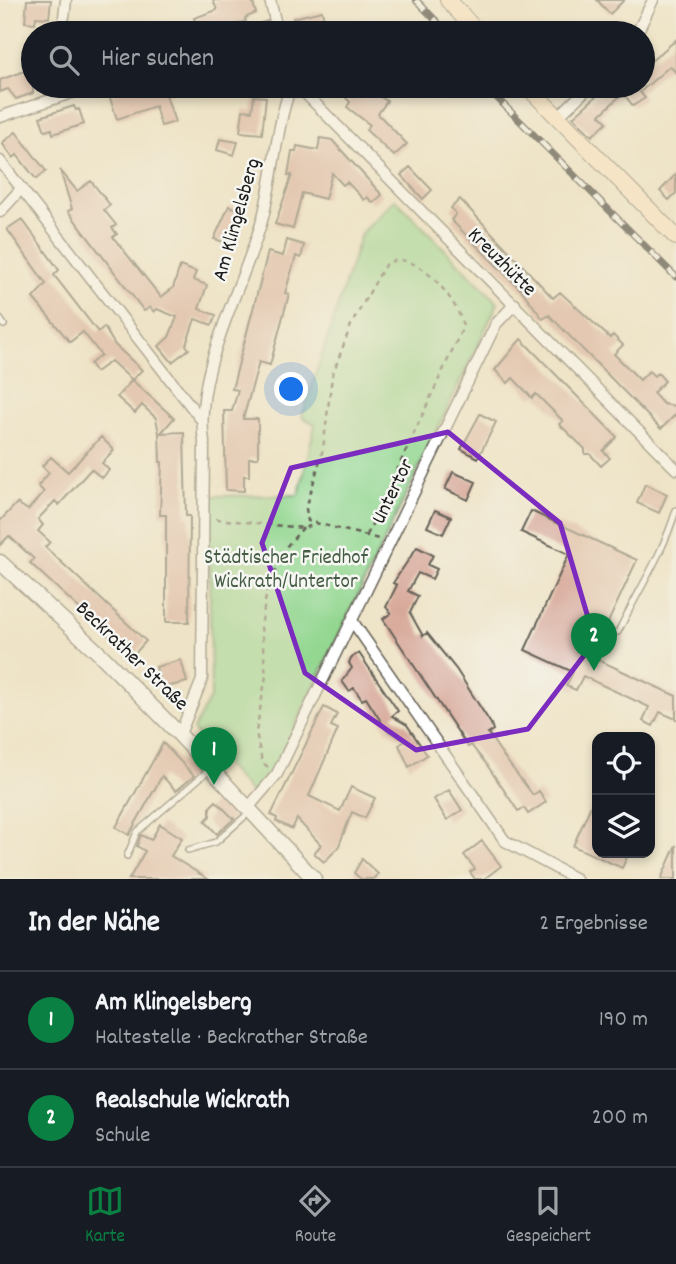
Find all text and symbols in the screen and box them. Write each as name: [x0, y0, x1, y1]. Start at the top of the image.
search box: [21, 21, 655, 98]
icon: search: [45, 41, 83, 79]
text: Hier suchen: [101, 41, 214, 78]
street label: Am Klingelsberg: [206, 155, 270, 285]
street label: Kreuzhütte: [460, 222, 542, 304]
your location: [274, 372, 308, 406]
street label: Untertor: [365, 454, 423, 530]
park label: Städtischer Friedhof Wickrath/Untertor: [204, 544, 369, 598]
street label: Beckrather Straße: [68, 595, 194, 719]
pin: 2: [571, 613, 617, 671]
pin: 1: [191, 727, 237, 785]
map controls: [592, 732, 655, 858]
button: locate: [592, 732, 655, 795]
button: layers: [592, 795, 655, 858]
text: In der Nähe: [28, 903, 160, 946]
text: 2 Ergebnisse: [539, 908, 648, 941]
text: Am Klingelsberg: [95, 985, 252, 1022]
text: 1: [48, 1004, 54, 1037]
text: 190 m: [599, 1004, 648, 1037]
text: Haltestelle · Beckrather Straße: [95, 1022, 368, 1055]
text: Realschule Wickrath: [95, 1083, 290, 1120]
text: 2: [46, 1102, 56, 1135]
text: 200 m: [592, 1102, 648, 1135]
text: Schule: [95, 1120, 150, 1153]
tab: Karte: [85, 1182, 125, 1251]
tab: Route: [295, 1182, 336, 1251]
tab: Gespeichert: [506, 1182, 591, 1251]

